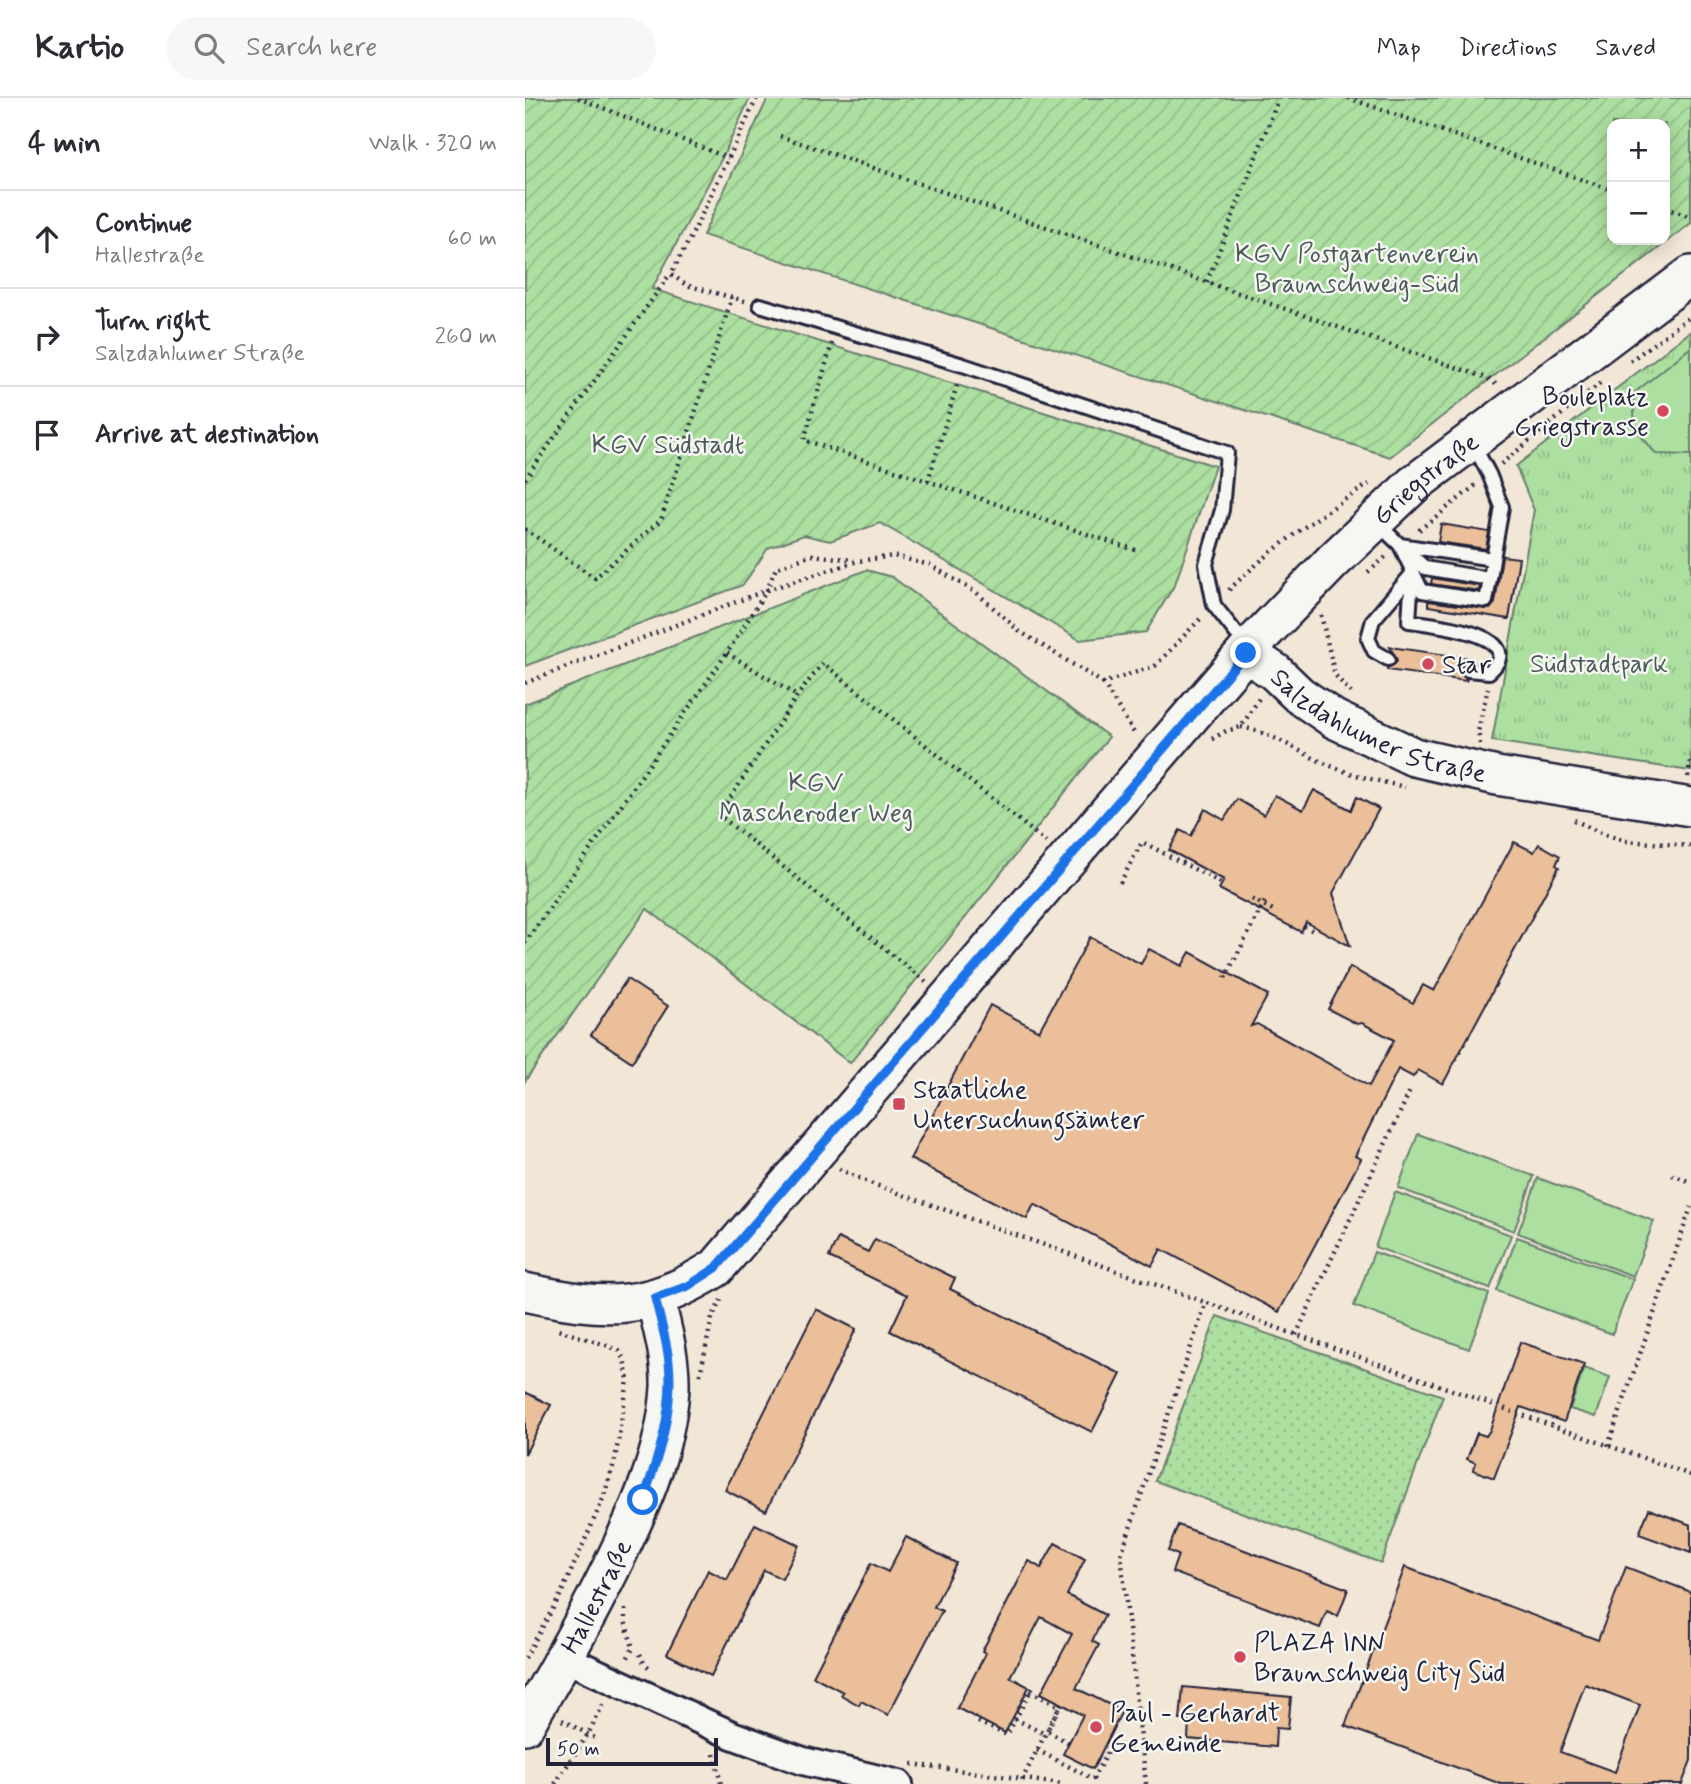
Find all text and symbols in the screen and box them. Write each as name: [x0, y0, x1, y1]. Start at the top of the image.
search box: [166, 17, 656, 80]
text: Kartio: [35, 26, 124, 70]
icon: search: [190, 29, 228, 67]
text: Search here: [246, 31, 377, 65]
text: Map: [1377, 33, 1421, 64]
text: Directions: [1459, 33, 1557, 64]
text: Saved: [1595, 33, 1656, 64]
map controls: [1607, 119, 1670, 245]
button: +: [1607, 119, 1670, 182]
text: 4 min: [28, 124, 101, 163]
text: Walk · 320 m: [369, 129, 497, 159]
button: −: [1607, 182, 1670, 245]
text: Continue: [95, 207, 192, 241]
icon: ahead: [28, 220, 66, 258]
text: 60 m: [448, 224, 497, 254]
park label: KGV Postgartenverein Braunschweig-Süd: [1235, 238, 1479, 302]
text: Hallestraße: [95, 241, 204, 271]
text: Turn right: [95, 305, 211, 339]
icon: right: [28, 318, 66, 356]
text: 260 m: [435, 322, 497, 352]
text: Salzdahlumer Straße: [95, 339, 305, 369]
place label: Bouleplatz Griegstrasse: [1514, 381, 1649, 447]
marker: Bouleplatz Griegstrasse: [1655, 403, 1671, 419]
icon: arrive: [28, 416, 66, 454]
text: Arrive at destination: [95, 418, 319, 452]
street label: Griegstraße: [1366, 426, 1487, 534]
park label: KGV Südstadt: [592, 429, 744, 463]
route end: [1230, 637, 1261, 668]
park label: Südstadtpark: [1530, 648, 1668, 682]
place label: Star: [1442, 649, 1492, 683]
marker: Star: [1420, 656, 1436, 672]
street label: Salzdahlumer Straße: [1262, 662, 1489, 792]
park label: KGV Mascheroder Weg: [719, 767, 913, 831]
place label: Staatliche Untersuchungsämter: [913, 1074, 1145, 1141]
marker: Staatliche Untersuchungsämter: [891, 1096, 907, 1112]
route start: [627, 1484, 658, 1515]
street label: Hallestraße: [554, 1535, 641, 1660]
place label: PLAZA INN Braunschweig City Süd: [1254, 1627, 1505, 1691]
marker: PLAZA INN Braunschweig City Süd: [1232, 1649, 1248, 1665]
place label: Paul - Gerhardt Gemeinde: [1110, 1697, 1280, 1761]
marker: Paul - Gerhardt Gemeinde: [1088, 1719, 1104, 1735]
scale bar: [546, 1735, 717, 1767]
text: 50 m: [557, 1737, 600, 1762]

